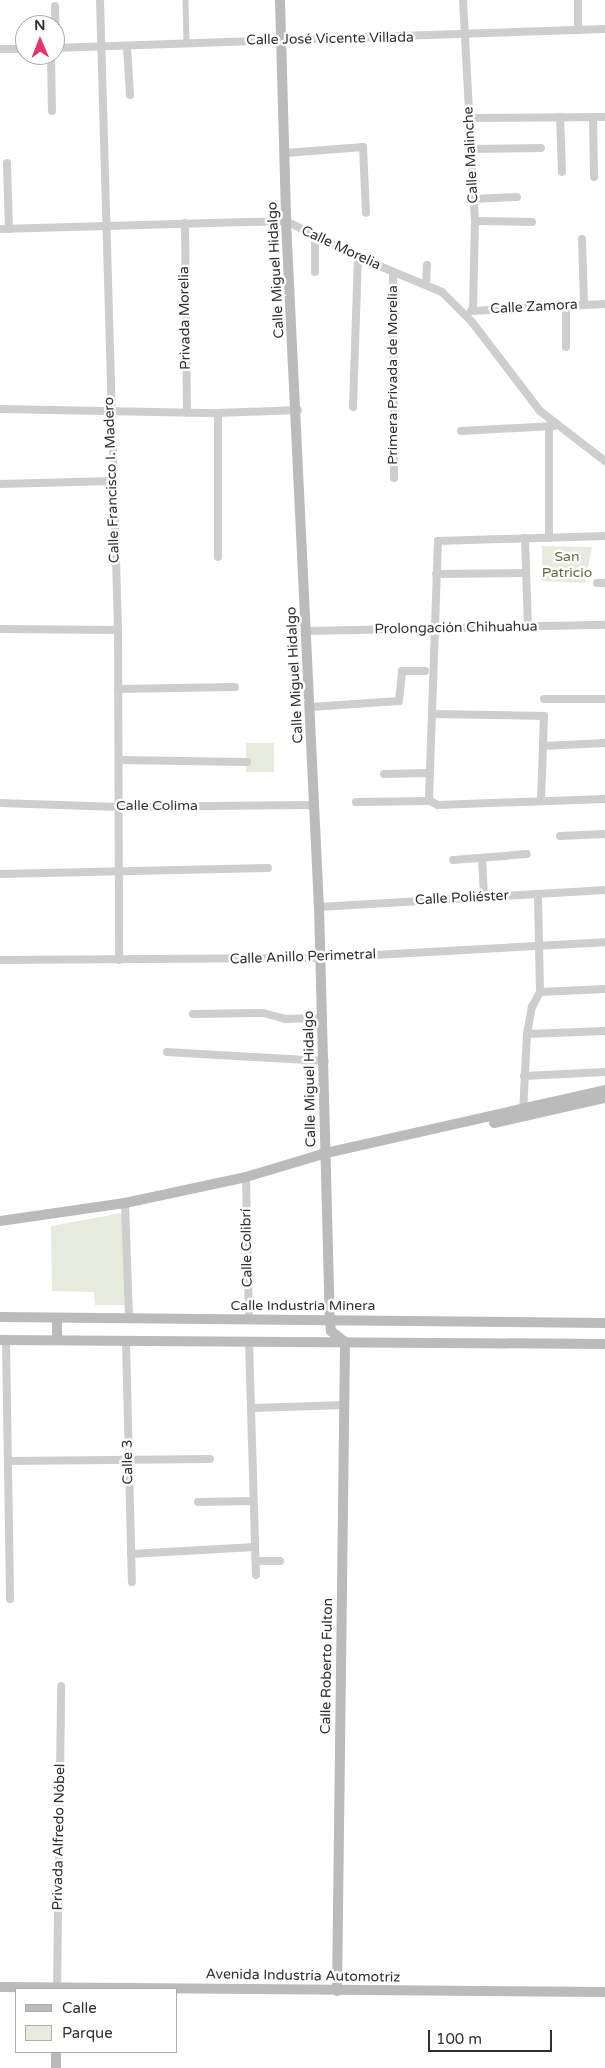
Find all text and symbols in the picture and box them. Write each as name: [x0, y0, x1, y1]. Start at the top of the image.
north arrow: [15, 15, 65, 65]
text: N: [34, 17, 46, 34]
street label: Calle José Vicente Villada: [246, 29, 414, 49]
street label: Calle Malinche: [460, 106, 482, 204]
street label: Calle Miguel Hidalgo: [264, 201, 288, 339]
street label: Calle Morelia: [299, 222, 383, 274]
street label: Privada Morelia: [176, 266, 194, 370]
street label: Primera Privada de Morelia: [385, 285, 401, 465]
street label: Calle Zamora: [490, 296, 578, 318]
street label: Calle Francisco I. Madero: [101, 397, 123, 563]
park label: San Patricio: [542, 549, 592, 582]
street label: Calle Miguel Hidalgo: [283, 606, 307, 744]
street label: Prolongación Chihuahua: [374, 618, 538, 638]
street label: Calle Colima: [116, 798, 198, 814]
street label: Calle Poliéster: [415, 887, 509, 909]
street label: Calle Anillo Perimetral: [230, 946, 376, 968]
street label: Calle Miguel Hidalgo: [300, 1010, 320, 1148]
street label: Calle Colibrí: [238, 1208, 256, 1288]
street label: Calle Industria Minera: [231, 1298, 375, 1314]
street label: Calle 3: [119, 1439, 137, 1485]
street label: Calle Roberto Fulton: [317, 1598, 337, 1734]
street label: Privada Alfredo Nóbel: [49, 1763, 69, 1911]
street label: Avenida Industria Automotriz: [206, 1966, 400, 1986]
legend: [15, 1988, 178, 2053]
text: Calle: [62, 1999, 97, 2017]
scale bar: [430, 2020, 554, 2052]
text: Parque: [62, 2024, 113, 2042]
text: 100 m: [436, 2030, 482, 2048]

